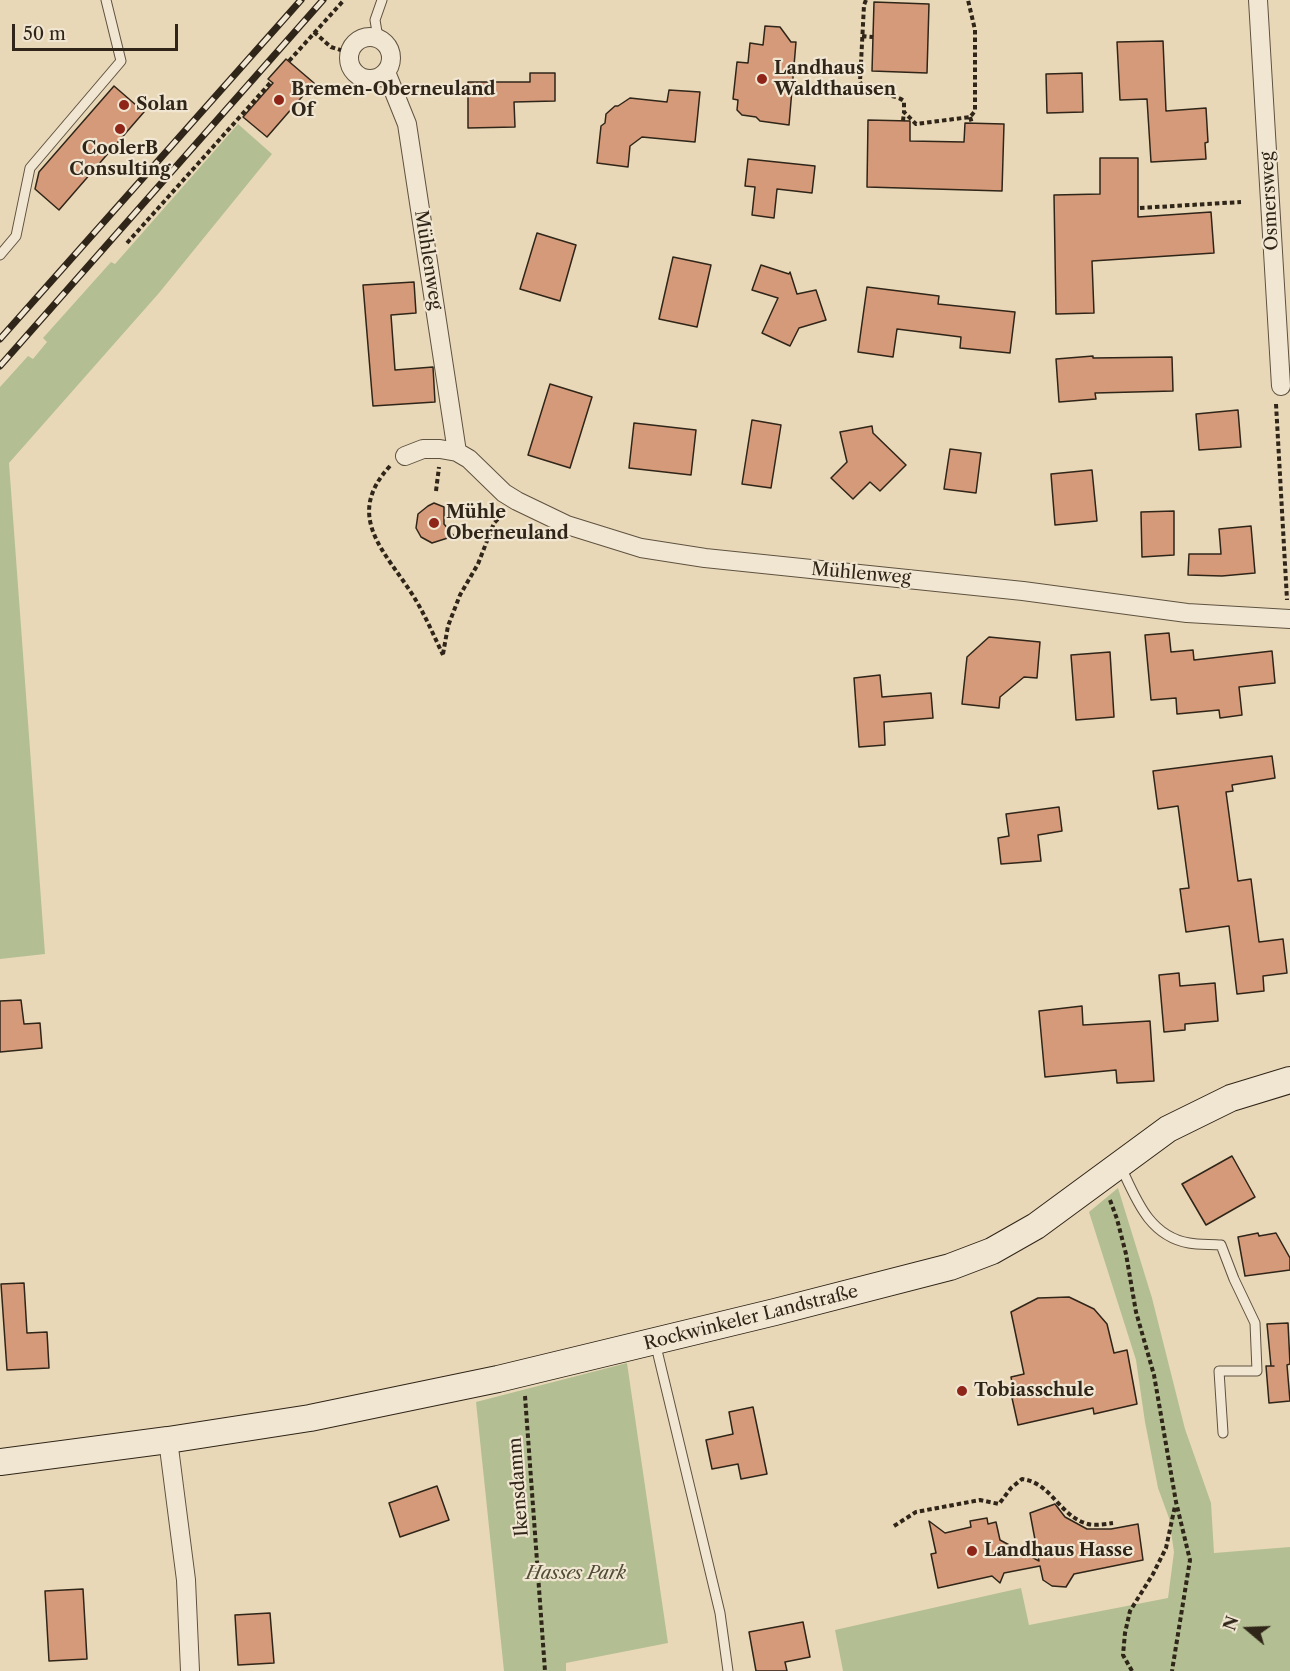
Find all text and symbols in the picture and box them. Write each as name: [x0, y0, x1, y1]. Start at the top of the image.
scale bar: [15, 12, 182, 50]
text: 50 m: [23, 23, 66, 45]
place label: Landhaus Waldthausen: [774, 58, 896, 100]
marker: Landhaus Waldthausen: [755, 72, 769, 86]
place label: Bremen-Oberneuland Of: [291, 79, 496, 122]
marker: Bremen-Oberneuland Of: [272, 93, 286, 107]
place label: Solan: [136, 94, 188, 116]
marker: Solan: [117, 98, 131, 112]
marker: CoolerB Consulting: [113, 122, 127, 136]
place label: CoolerB Consulting: [69, 138, 171, 180]
street label: Osmersweg: [1257, 151, 1283, 251]
street label: Mühlenweg: [409, 209, 447, 311]
place label: Mühle Oberneuland: [446, 502, 569, 544]
marker: Mühle Oberneuland: [427, 516, 441, 530]
street label: Mühlenweg: [810, 559, 912, 589]
street label: Rockwinkeler Landstraße: [642, 1281, 860, 1355]
place label: Tobiasschule: [974, 1380, 1094, 1402]
marker: Tobiasschule: [955, 1384, 969, 1398]
street label: Ikensdamm: [505, 1437, 533, 1537]
place label: Landhaus Hasse: [984, 1540, 1133, 1562]
marker: Landhaus Hasse: [965, 1544, 979, 1558]
park label: Hasses Park: [526, 1563, 626, 1585]
north arrow: [1218, 1599, 1278, 1659]
text: N: [1219, 1613, 1243, 1633]

